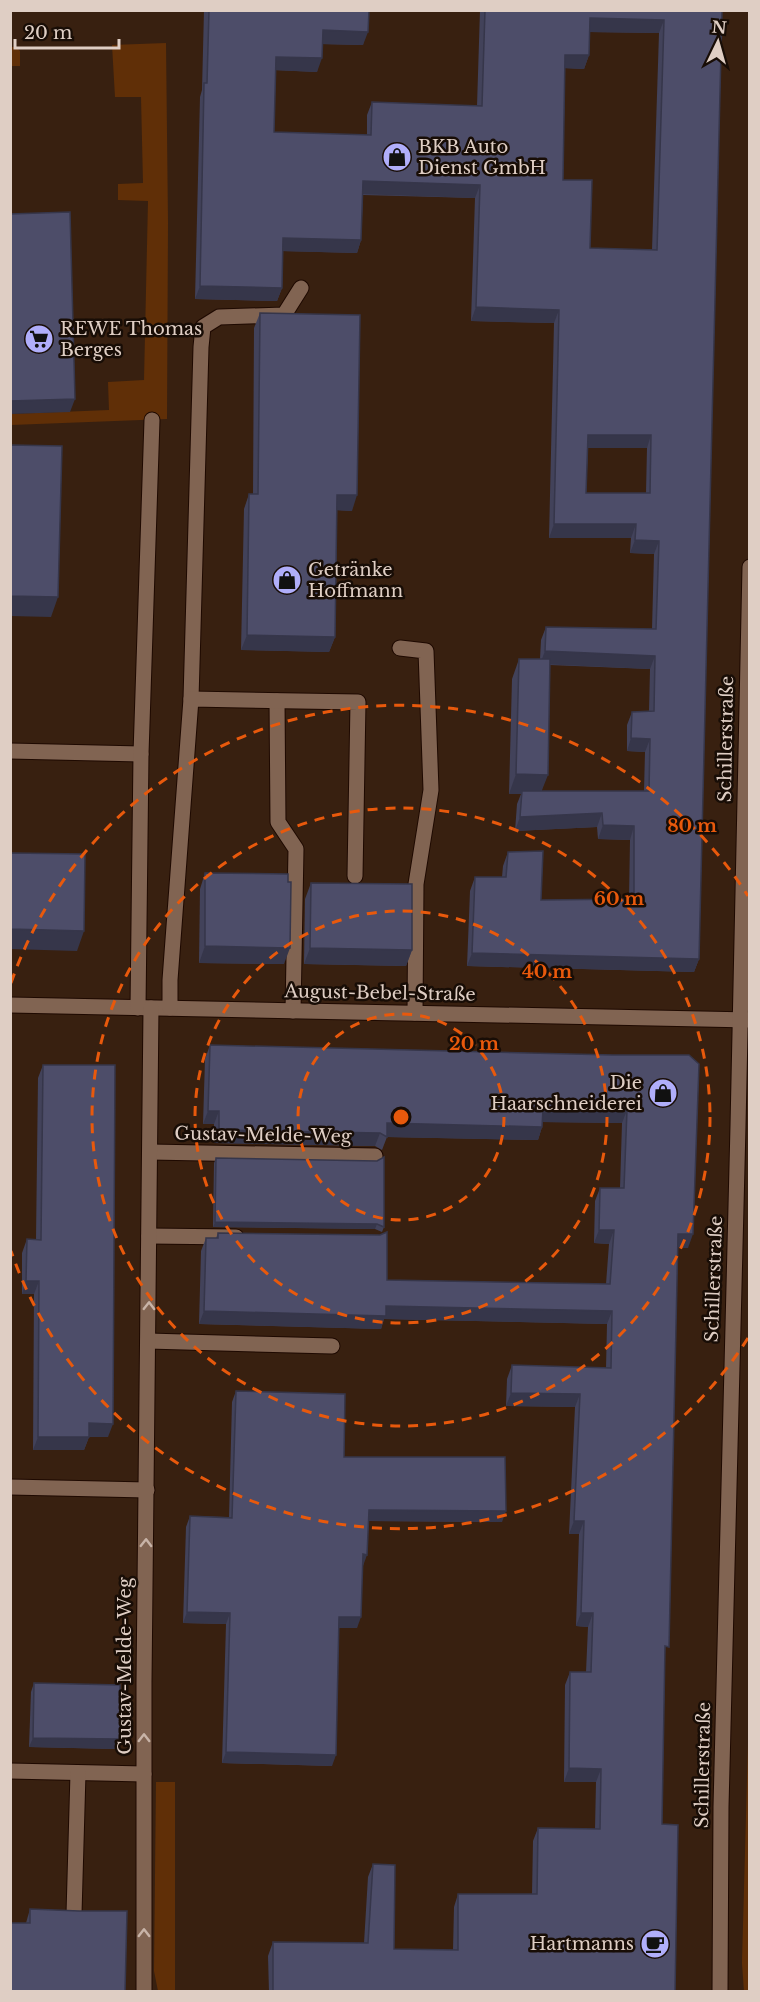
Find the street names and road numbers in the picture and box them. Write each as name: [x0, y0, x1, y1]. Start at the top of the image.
street label: Schillerstraße: [714, 676, 738, 802]
street label: August-Bebel-Straße: [283, 980, 476, 1006]
street label: Gustav-Melde-Weg: [174, 1122, 352, 1148]
street label: Schillerstraße: [701, 1215, 727, 1343]
street label: Gustav-Melde-Weg: [114, 1577, 136, 1755]
street label: Schillerstraße: [691, 1702, 715, 1828]

